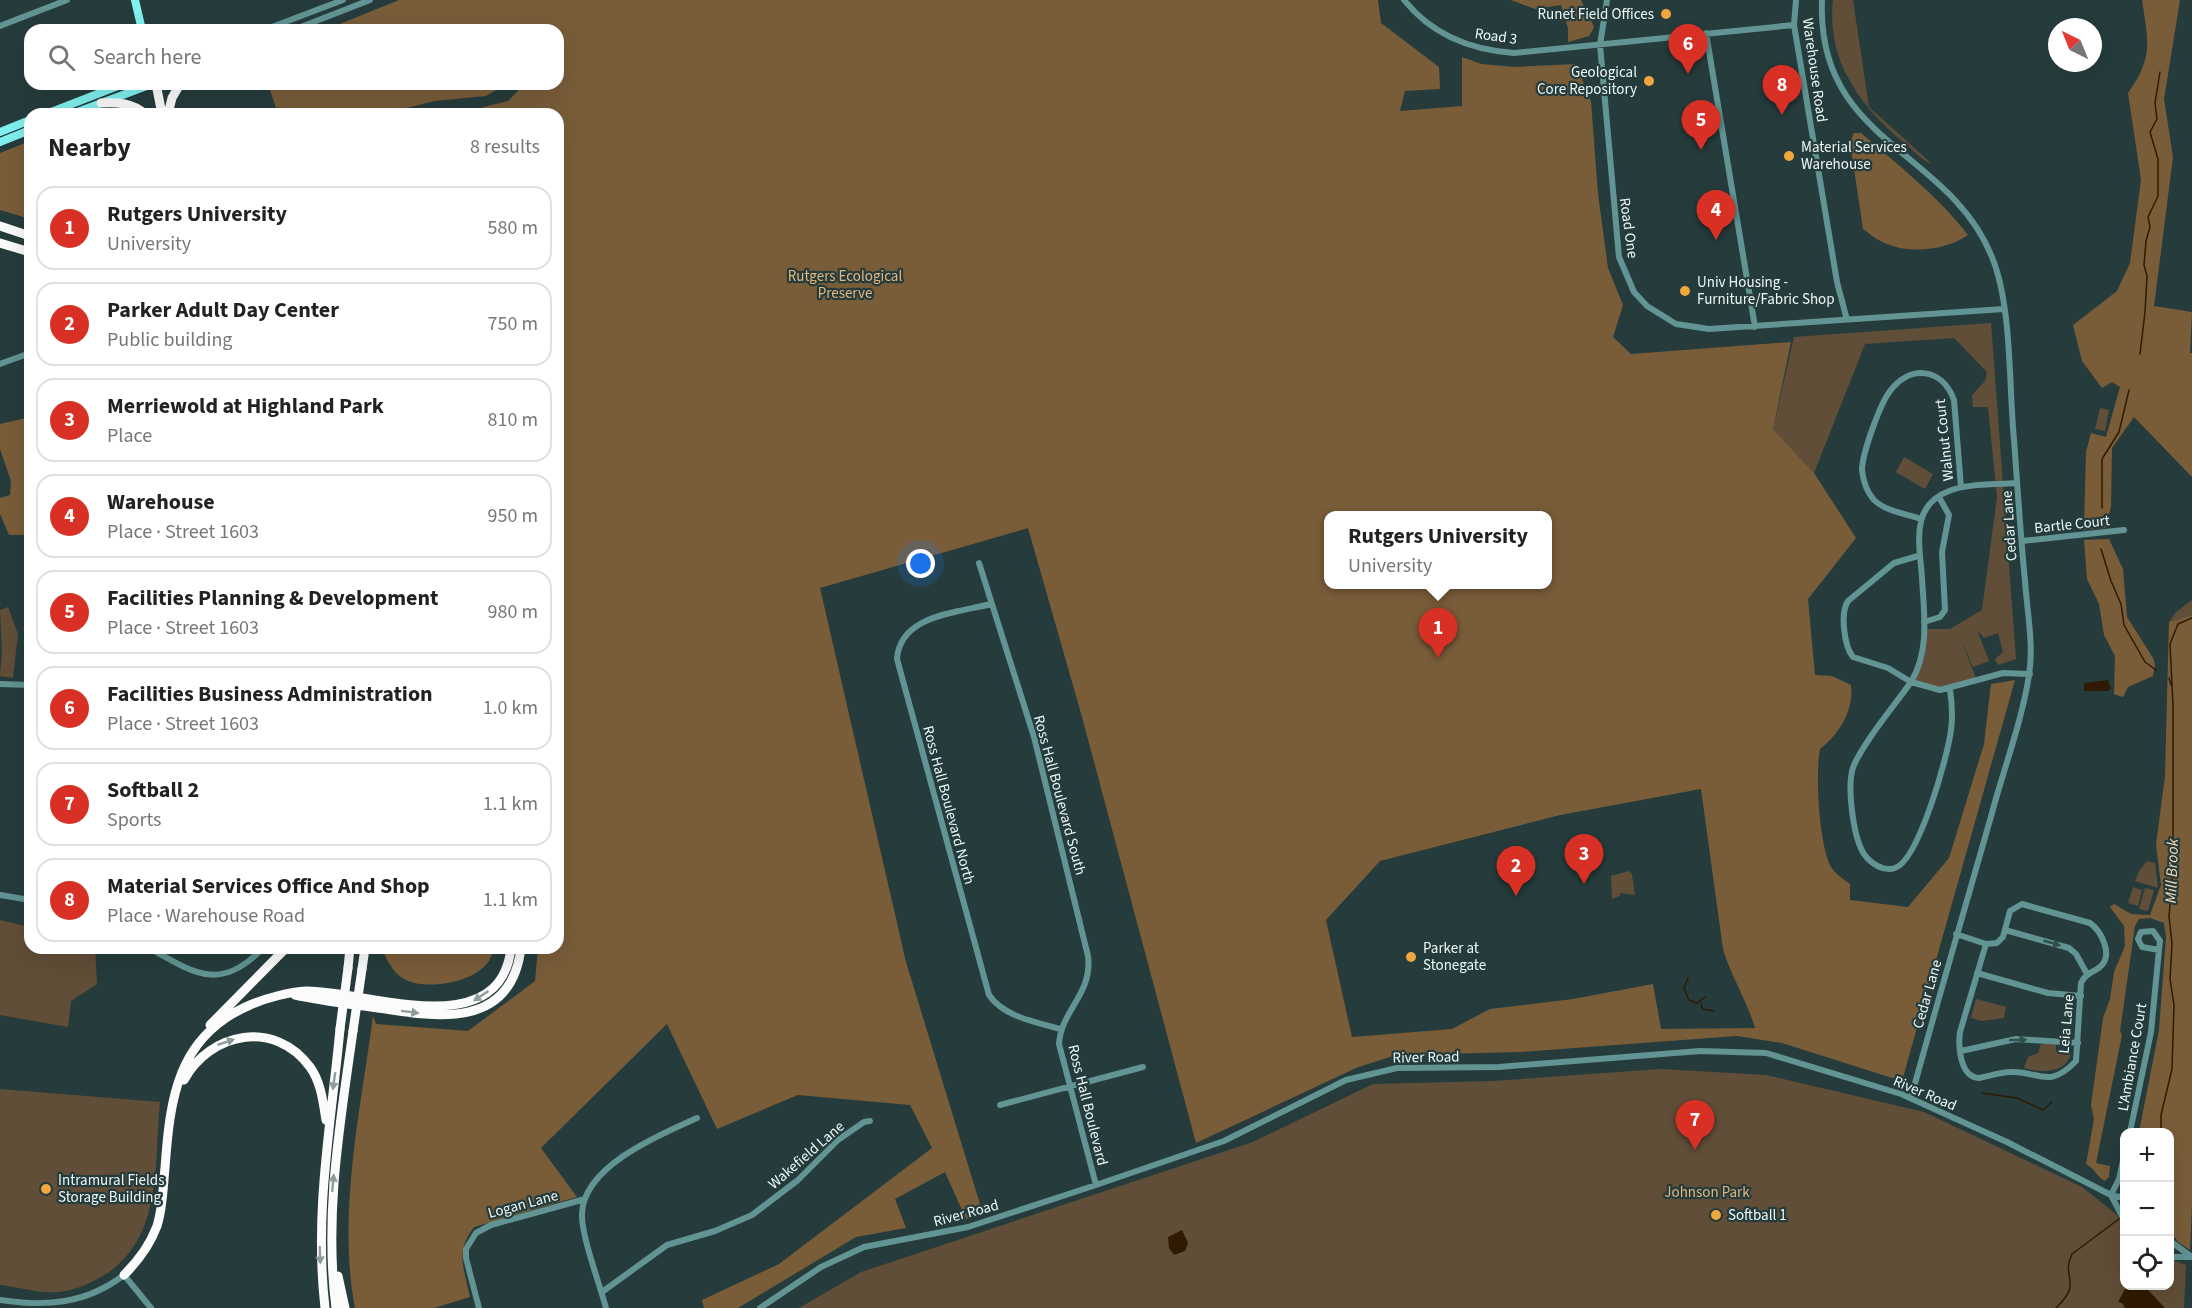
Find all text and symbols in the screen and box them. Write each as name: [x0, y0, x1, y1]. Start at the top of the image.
place label: Runet Field Offices: [1537, 4, 1654, 25]
marker: Runet Field Offices: [1659, 7, 1673, 21]
street label: Warehouse Road: [1797, 17, 1832, 124]
north arrow: [2048, 18, 2102, 72]
street label: Road 3: [1473, 23, 1519, 50]
search box: [24, 24, 564, 90]
pin: 6: [1668, 25, 1708, 74]
icon: search: [45, 41, 78, 74]
text: Search here: [93, 41, 201, 73]
place label: Geological Core Repository: [1537, 62, 1637, 100]
pin: 8: [1762, 66, 1802, 115]
marker: Geological Core Repository: [1642, 74, 1656, 88]
pin: 5: [1682, 100, 1720, 150]
text: Nearby: [48, 129, 131, 166]
text: 8 results: [470, 133, 540, 161]
place label: Material Services Warehouse: [1801, 137, 1907, 175]
marker: Material Services Warehouse: [1782, 149, 1796, 163]
pin: 4: [1696, 190, 1736, 240]
street label: Road One: [1614, 196, 1643, 260]
text: Rutgers University: [107, 198, 287, 230]
text: 1: [64, 214, 75, 242]
text: 580 m: [488, 214, 538, 242]
text: University: [107, 230, 191, 258]
park label: Rutgers Ecological Preserve: [788, 266, 902, 304]
place label: Univ Housing - Furniture/Fabric Shop: [1697, 272, 1835, 310]
marker: Univ Housing - Furniture/Fabric Shop: [1678, 284, 1692, 298]
text: Parker Adult Day Center: [107, 294, 339, 326]
text: 2: [64, 310, 75, 338]
text: 750 m: [488, 310, 538, 338]
text: Public building: [107, 326, 232, 354]
text: Merriewold at Highland Park: [107, 390, 384, 422]
street label: Walnut Court: [1930, 398, 1959, 482]
text: 3: [64, 406, 75, 434]
text: 810 m: [488, 406, 538, 434]
text: Place: [107, 422, 152, 450]
text: Warehouse: [107, 486, 215, 518]
street label: Cedar Lane: [1997, 490, 2022, 562]
text: 4: [64, 502, 75, 530]
text: 950 m: [488, 502, 538, 530]
street label: Bartle Court: [2033, 510, 2111, 539]
popup: [1324, 511, 1552, 589]
text: Place · Street 1603: [107, 518, 259, 546]
text: Rutgers University: [1348, 520, 1528, 552]
your location: [906, 549, 935, 578]
text: University: [1348, 552, 1432, 580]
text: Facilities Planning & Development: [107, 582, 438, 614]
text: 5: [64, 598, 75, 626]
text: 980 m: [488, 598, 538, 626]
pin: 1: [1418, 608, 1458, 658]
text: Place · Street 1603: [107, 614, 259, 642]
text: Facilities Business Administration: [107, 678, 433, 710]
text: 6: [64, 694, 75, 722]
text: 1.0 km: [483, 694, 538, 722]
text: Place · Street 1603: [107, 710, 259, 738]
street label: Ross Hall Boulevard South: [1028, 713, 1091, 877]
street label: Ross Hall Boulevard North: [917, 723, 980, 887]
text: Softball 2: [107, 774, 199, 806]
text: 7: [64, 790, 75, 818]
text: 1.1 km: [483, 790, 538, 818]
text: Sports: [107, 806, 162, 834]
pin: 3: [1564, 834, 1604, 884]
water label: Mill Brook: [2160, 838, 2184, 904]
pin: 2: [1496, 846, 1536, 896]
text: Material Services Office And Shop: [107, 870, 430, 902]
text: 8: [64, 886, 75, 914]
text: 1.1 km: [483, 886, 538, 914]
text: Place · Warehouse Road: [107, 902, 305, 930]
place label: Parker at Stonegate: [1423, 938, 1486, 976]
one-way arrow: [2044, 939, 2062, 948]
marker: Parker at Stonegate: [1404, 950, 1418, 964]
street label: Cedar Lane: [1908, 957, 1947, 1031]
one-way arrow: [473, 990, 489, 1001]
street label: Leia Lane: [2053, 994, 2080, 1055]
street label: L'Ambiance Court: [2113, 1001, 2152, 1113]
one-way arrow: [401, 1008, 420, 1017]
one-way arrow: [2009, 1035, 2028, 1045]
one-way arrow: [217, 1036, 235, 1046]
street label: Ross Hall Boulevard: [1062, 1042, 1113, 1168]
street label: River Road: [1392, 1046, 1460, 1069]
street label: River Road: [1890, 1071, 1960, 1116]
one-way arrow: [330, 1072, 339, 1091]
pin: 7: [1676, 1100, 1714, 1150]
street label: Wakefield Lane: [764, 1116, 849, 1194]
map controls: [2120, 1128, 2174, 1290]
button: +: [2120, 1128, 2174, 1182]
place label: Intramural Fields Storage Building: [58, 1170, 164, 1208]
one-way arrow: [328, 1174, 338, 1193]
marker: Intramural Fields Storage Building: [39, 1182, 53, 1196]
park label: Johnson Park: [1664, 1182, 1750, 1203]
button: −: [2120, 1182, 2174, 1236]
street label: Logan Lane: [486, 1185, 561, 1224]
street label: River Road: [931, 1195, 1001, 1232]
place label: Softball 1: [1728, 1205, 1787, 1226]
marker: Softball 1: [1709, 1208, 1723, 1222]
button: locate: [2120, 1236, 2174, 1290]
one-way arrow: [316, 1246, 325, 1265]

